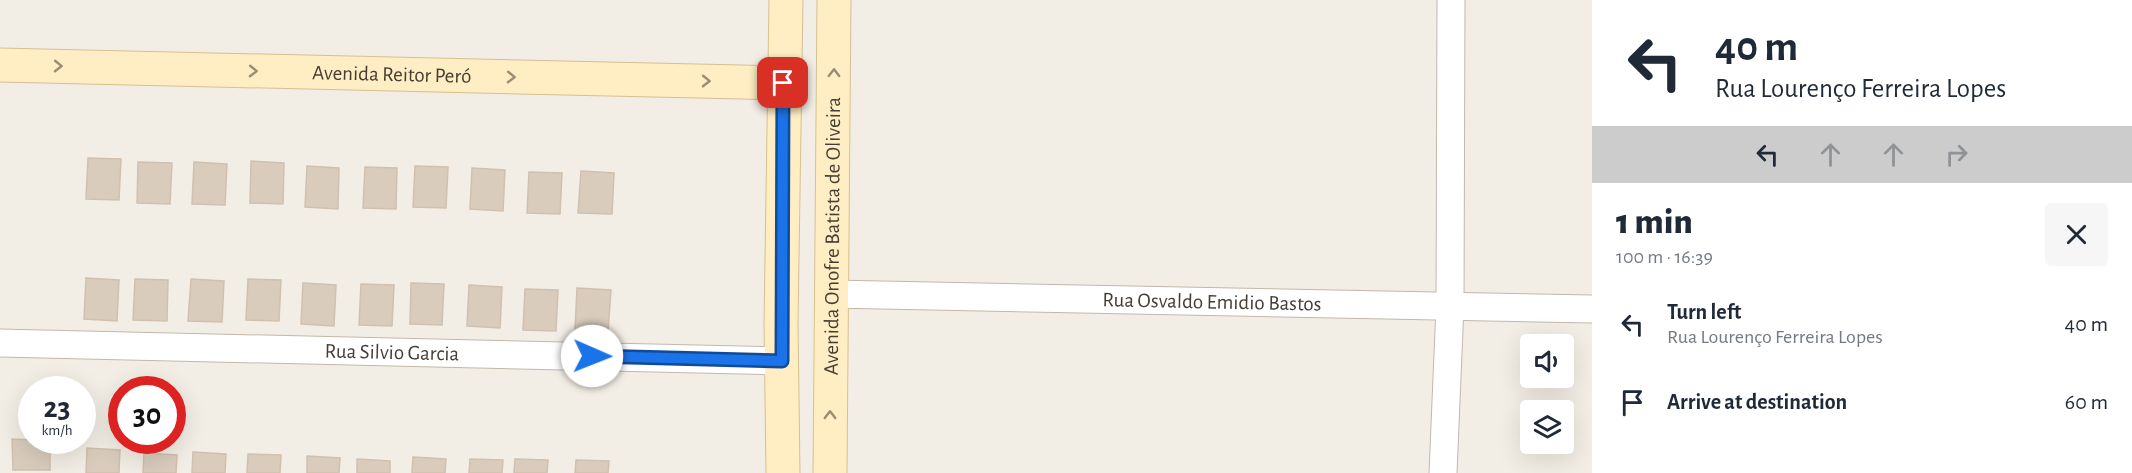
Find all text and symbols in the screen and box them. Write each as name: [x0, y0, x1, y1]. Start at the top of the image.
icon: left: [1616, 24, 1694, 102]
text: 40 m: [1715, 26, 1798, 68]
pin: [757, 57, 808, 108]
one-way arrow: [54, 60, 63, 73]
street label: Avenida Reitor Peró: [312, 62, 472, 86]
one-way arrow: [249, 65, 258, 77]
icon: arrive: [766, 66, 799, 99]
one-way arrow: [827, 68, 840, 77]
one-way arrow: [507, 70, 516, 83]
one-way arrow: [702, 75, 711, 87]
text: Rua Lourenço Ferreira Lopes: [1715, 75, 2006, 102]
street label: Avenida Onofre Batista de Oliveira: [820, 97, 844, 375]
icon: left: [1751, 138, 1784, 171]
icon: ahead: [1814, 138, 1847, 171]
icon: ahead: [1877, 138, 1910, 171]
icon: right: [1940, 138, 1973, 171]
button: close: [2045, 203, 2108, 266]
text: 1 min: [1616, 204, 1693, 240]
text: 100 m · 16:39: [1616, 247, 1713, 267]
street label: Rua Osvaldo Emidio Bastos: [1102, 289, 1322, 314]
text: Turn left: [1667, 301, 1741, 323]
icon: left: [1616, 308, 1649, 341]
text: 40 m: [2065, 313, 2108, 335]
position arrow: [560, 324, 624, 388]
text: Rua Lourenço Ferreira Lopes: [1667, 327, 1883, 347]
map controls: [1520, 334, 1574, 454]
button: sound: [1520, 334, 1574, 388]
street label: Rua Silvio Garcia: [324, 340, 460, 364]
speed limit sign: 30: [108, 376, 186, 454]
icon: arrive: [1616, 386, 1649, 419]
text: Arrive at destination: [1667, 391, 1847, 413]
text: 60 m: [2065, 391, 2108, 413]
text: 23: [43, 393, 71, 423]
button: layers: [1520, 400, 1574, 454]
one-way arrow: [824, 410, 837, 419]
text: km/h: [42, 423, 72, 438]

